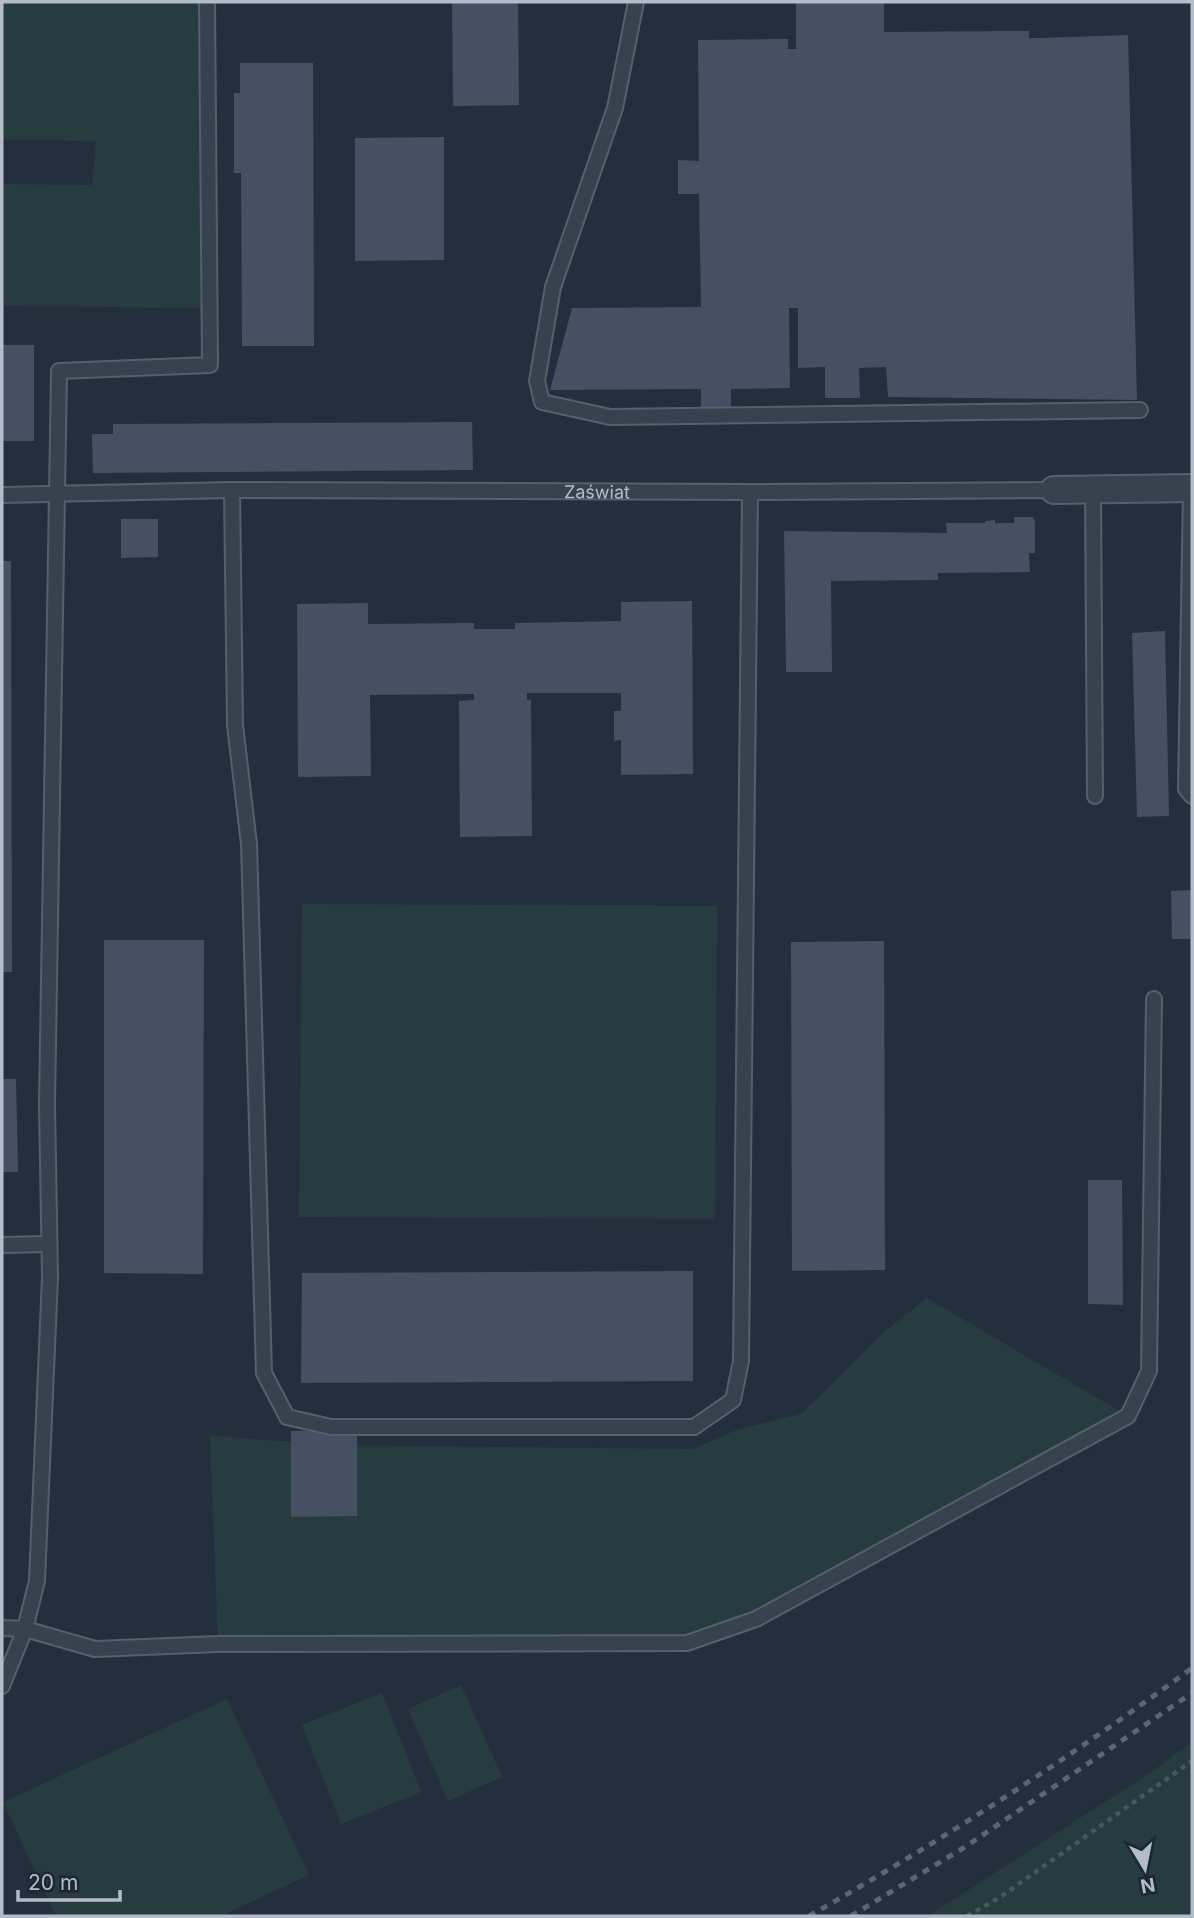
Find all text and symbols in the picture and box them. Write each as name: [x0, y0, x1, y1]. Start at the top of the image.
street label: Zaświat: [564, 481, 630, 502]
north arrow: [1110, 1834, 1180, 1904]
scale bar: [18, 1858, 119, 1902]
text: 20 m: [28, 1870, 78, 1895]
text: N: [1139, 1873, 1157, 1898]

